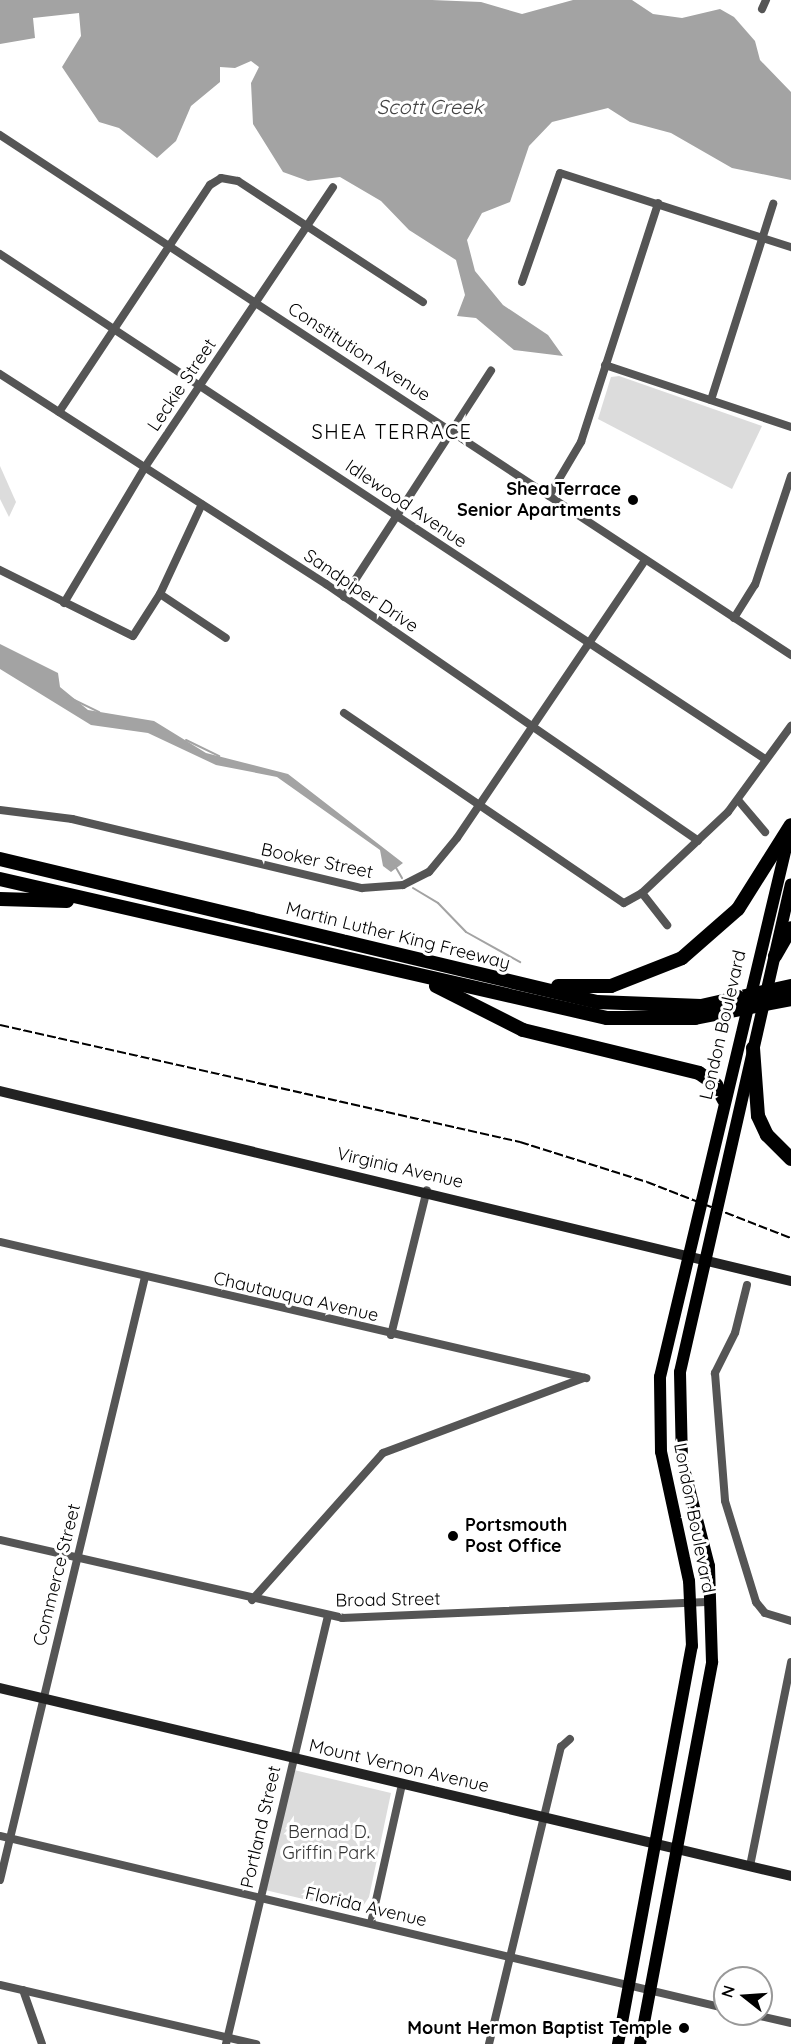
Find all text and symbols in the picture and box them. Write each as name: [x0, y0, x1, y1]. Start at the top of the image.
water label: Scott Creek: [377, 94, 483, 118]
street label: Constitution Avenue: [284, 298, 434, 406]
street label: Leckie Street: [143, 335, 221, 435]
district label: SHEA TERRACE: [312, 419, 472, 443]
street label: Idlewood Avenue: [341, 455, 471, 553]
place label: Shea Terrace Senior Apartments: [457, 479, 621, 522]
marker: Shea Terrace Senior Apartments: [626, 493, 640, 507]
street label: Sandpiper Drive: [300, 545, 422, 637]
street label: Booker Street: [259, 839, 375, 883]
street label: Martin Luther King Freeway: [284, 898, 512, 974]
street label: London Boulevard: [695, 948, 751, 1102]
street label: Virginia Avenue: [335, 1143, 465, 1193]
street label: Chautauqua Avenue: [211, 1268, 381, 1326]
street label: London Boulevard: [669, 1441, 719, 1595]
street label: Commerce Street: [29, 1502, 85, 1648]
place label: Portsmouth Post Office: [465, 1515, 567, 1558]
marker: Portsmouth Post Office: [446, 1529, 460, 1543]
street label: Broad Street: [335, 1588, 441, 1612]
street label: Mount Vernon Avenue: [307, 1735, 491, 1797]
street label: Portland Street: [236, 1764, 286, 1890]
park label: Bernad D. Griffin Park: [282, 1822, 376, 1864]
street label: Florida Avenue: [303, 1883, 429, 1931]
north arrow: [713, 1966, 773, 2026]
text: N: [716, 1983, 739, 2000]
place label: Mount Hermon Baptist Temple: [407, 2017, 672, 2039]
marker: Mount Hermon Baptist Temple: [677, 2021, 691, 2035]

